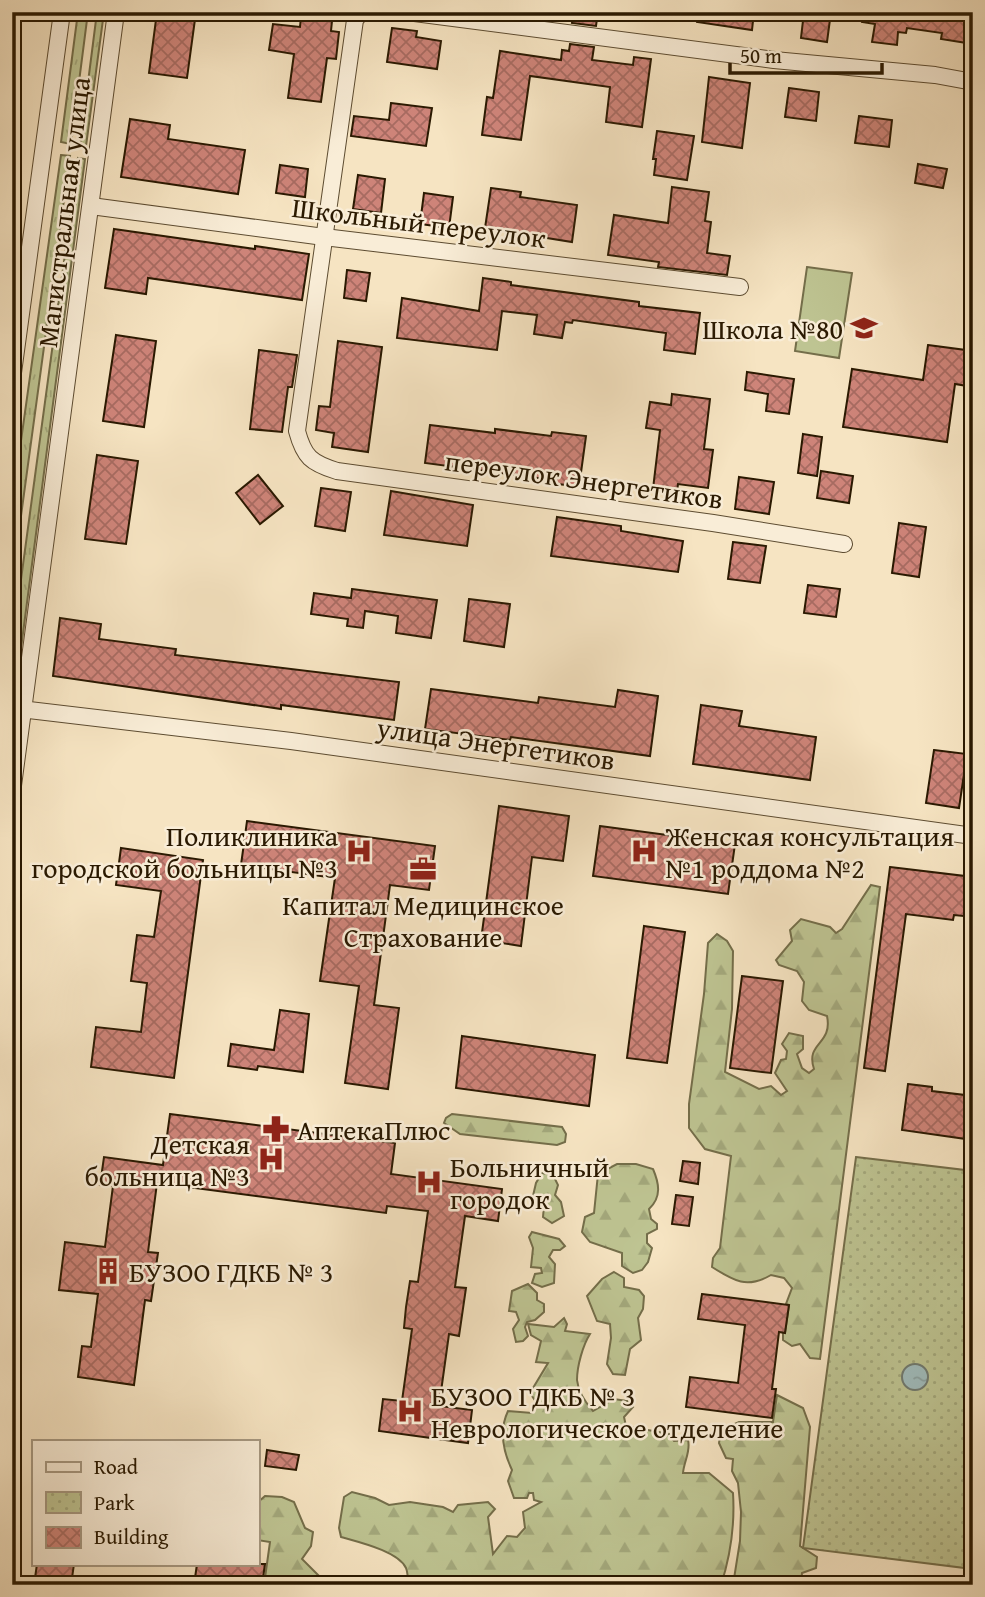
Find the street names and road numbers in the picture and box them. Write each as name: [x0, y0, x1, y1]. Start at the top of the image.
street label: Магистральная улица: [26, 74, 100, 350]
street label: Школьный переулок: [290, 186, 549, 258]
street label: переулок Энергетиков: [442, 439, 726, 519]
street label: улица Энергетиков: [373, 706, 618, 780]

